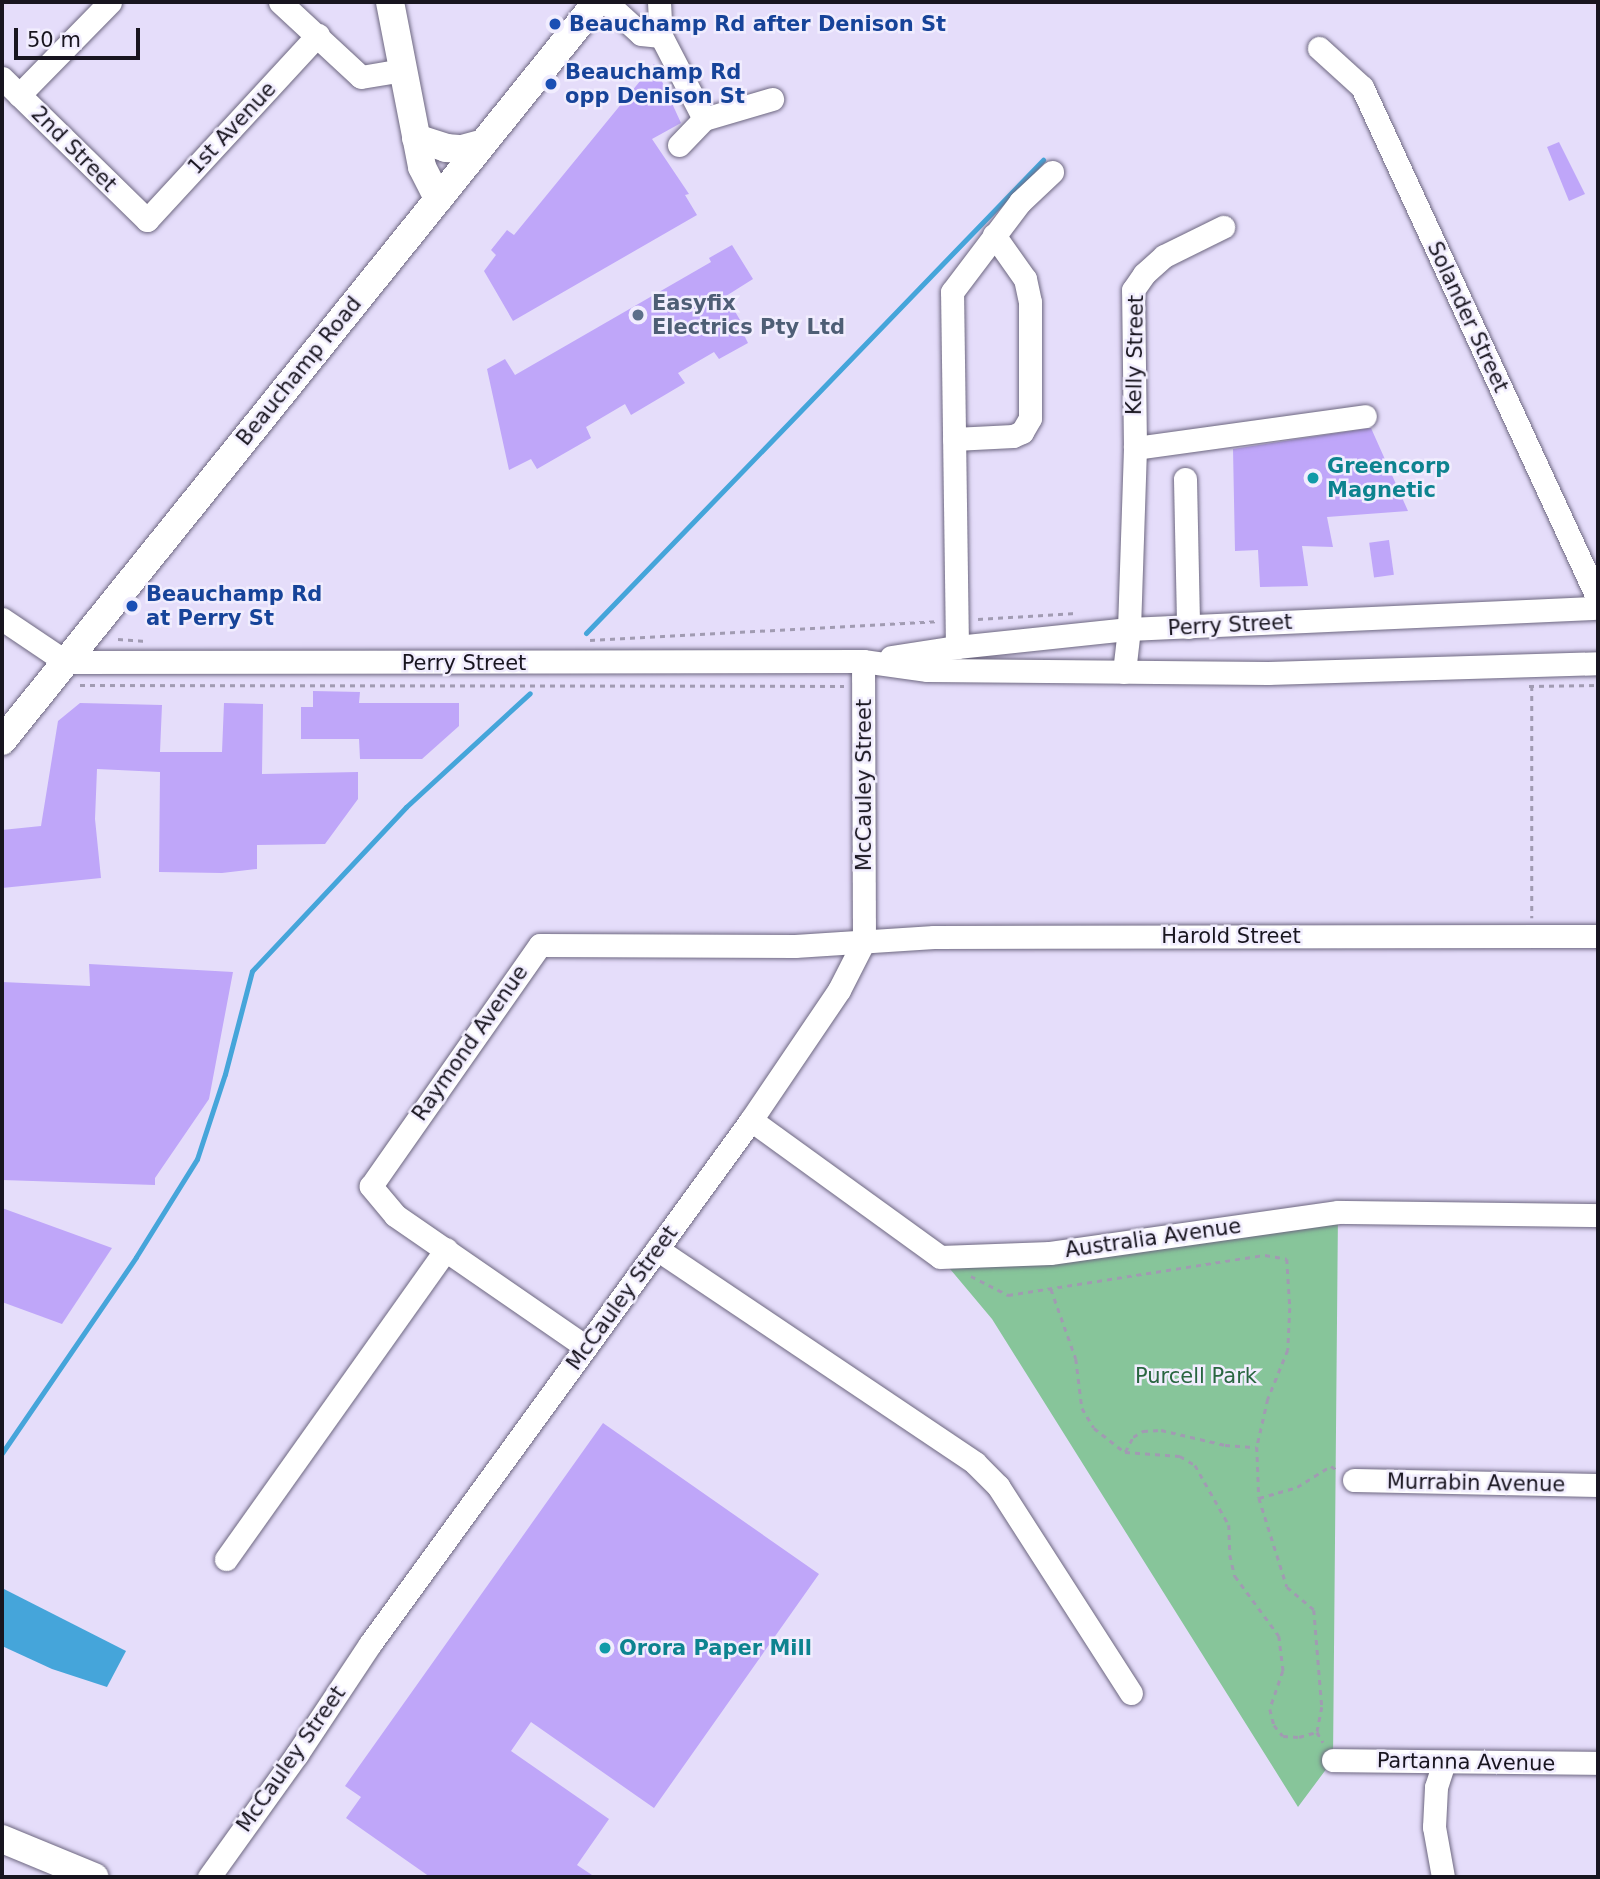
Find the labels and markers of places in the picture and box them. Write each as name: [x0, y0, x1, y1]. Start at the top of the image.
place label: Beauchamp Rd after Denison St: [569, 11, 946, 37]
marker: Beauchamp Rd after Denison St: [547, 16, 563, 32]
place label: Beauchamp Rd opp Denison St: [565, 59, 745, 109]
marker: Beauchamp Rd opp Denison St: [543, 76, 559, 92]
place label: Easyfix Electrics Pty Ltd: [652, 290, 845, 340]
marker: Easyfix Electrics Pty Ltd: [630, 307, 646, 323]
place label: Greencorp Magnetic: [1327, 453, 1450, 503]
marker: Greencorp Magnetic: [1305, 470, 1321, 486]
place label: Beauchamp Rd at Perry St: [146, 581, 322, 631]
marker: Beauchamp Rd at Perry St: [124, 598, 140, 614]
place label: Orora Paper Mill: [619, 1635, 812, 1661]
marker: Orora Paper Mill: [597, 1640, 613, 1656]

